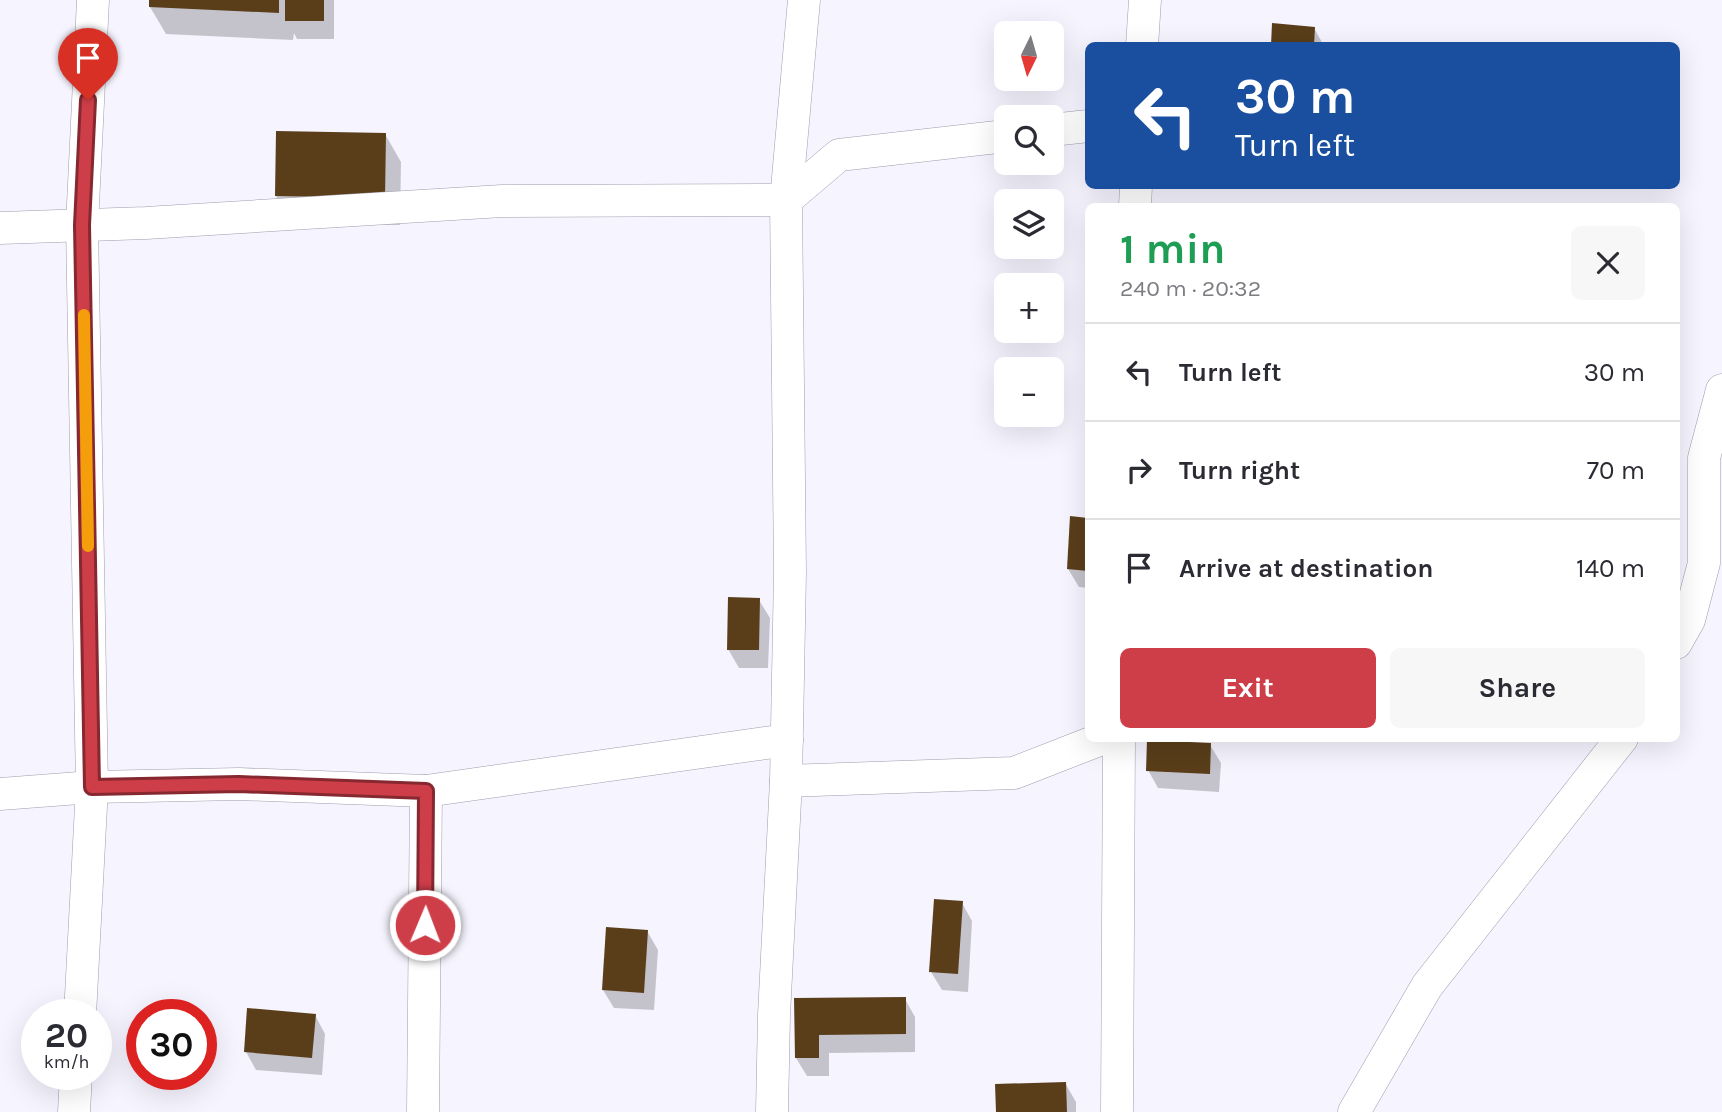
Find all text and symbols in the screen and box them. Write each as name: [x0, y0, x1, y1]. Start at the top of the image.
north arrow: [994, 21, 1064, 91]
map controls: [994, 21, 1064, 427]
pin: [58, 28, 118, 100]
icon: arrive: [69, 39, 107, 77]
text: 30 m: [1235, 68, 1355, 125]
icon: left: [1120, 70, 1211, 161]
button: search: [994, 105, 1064, 175]
text: Turn left: [1235, 127, 1355, 164]
button: layers: [994, 189, 1064, 259]
text: 1 min: [1120, 224, 1225, 274]
button: close: [1571, 226, 1645, 300]
button: +: [994, 273, 1064, 343]
text: 240 m · 20:32: [1120, 275, 1261, 302]
icon: left: [1120, 353, 1158, 391]
button: −: [994, 357, 1064, 427]
text: Turn left: [1179, 357, 1281, 388]
text: 30 m: [1584, 357, 1645, 388]
icon: right: [1120, 451, 1158, 489]
text: Turn right: [1179, 455, 1300, 486]
text: 70 m: [1587, 455, 1645, 486]
icon: arrive: [1120, 549, 1158, 587]
text: Arrive at destination: [1179, 553, 1433, 584]
text: 140 m: [1576, 553, 1645, 584]
button: Exit: [1120, 648, 1376, 728]
button: Share: [1390, 648, 1645, 728]
position arrow: [388, 888, 462, 962]
speed limit sign: 30: [126, 999, 217, 1090]
text: 20: [45, 1015, 88, 1056]
text: km/h: [44, 1051, 89, 1073]

